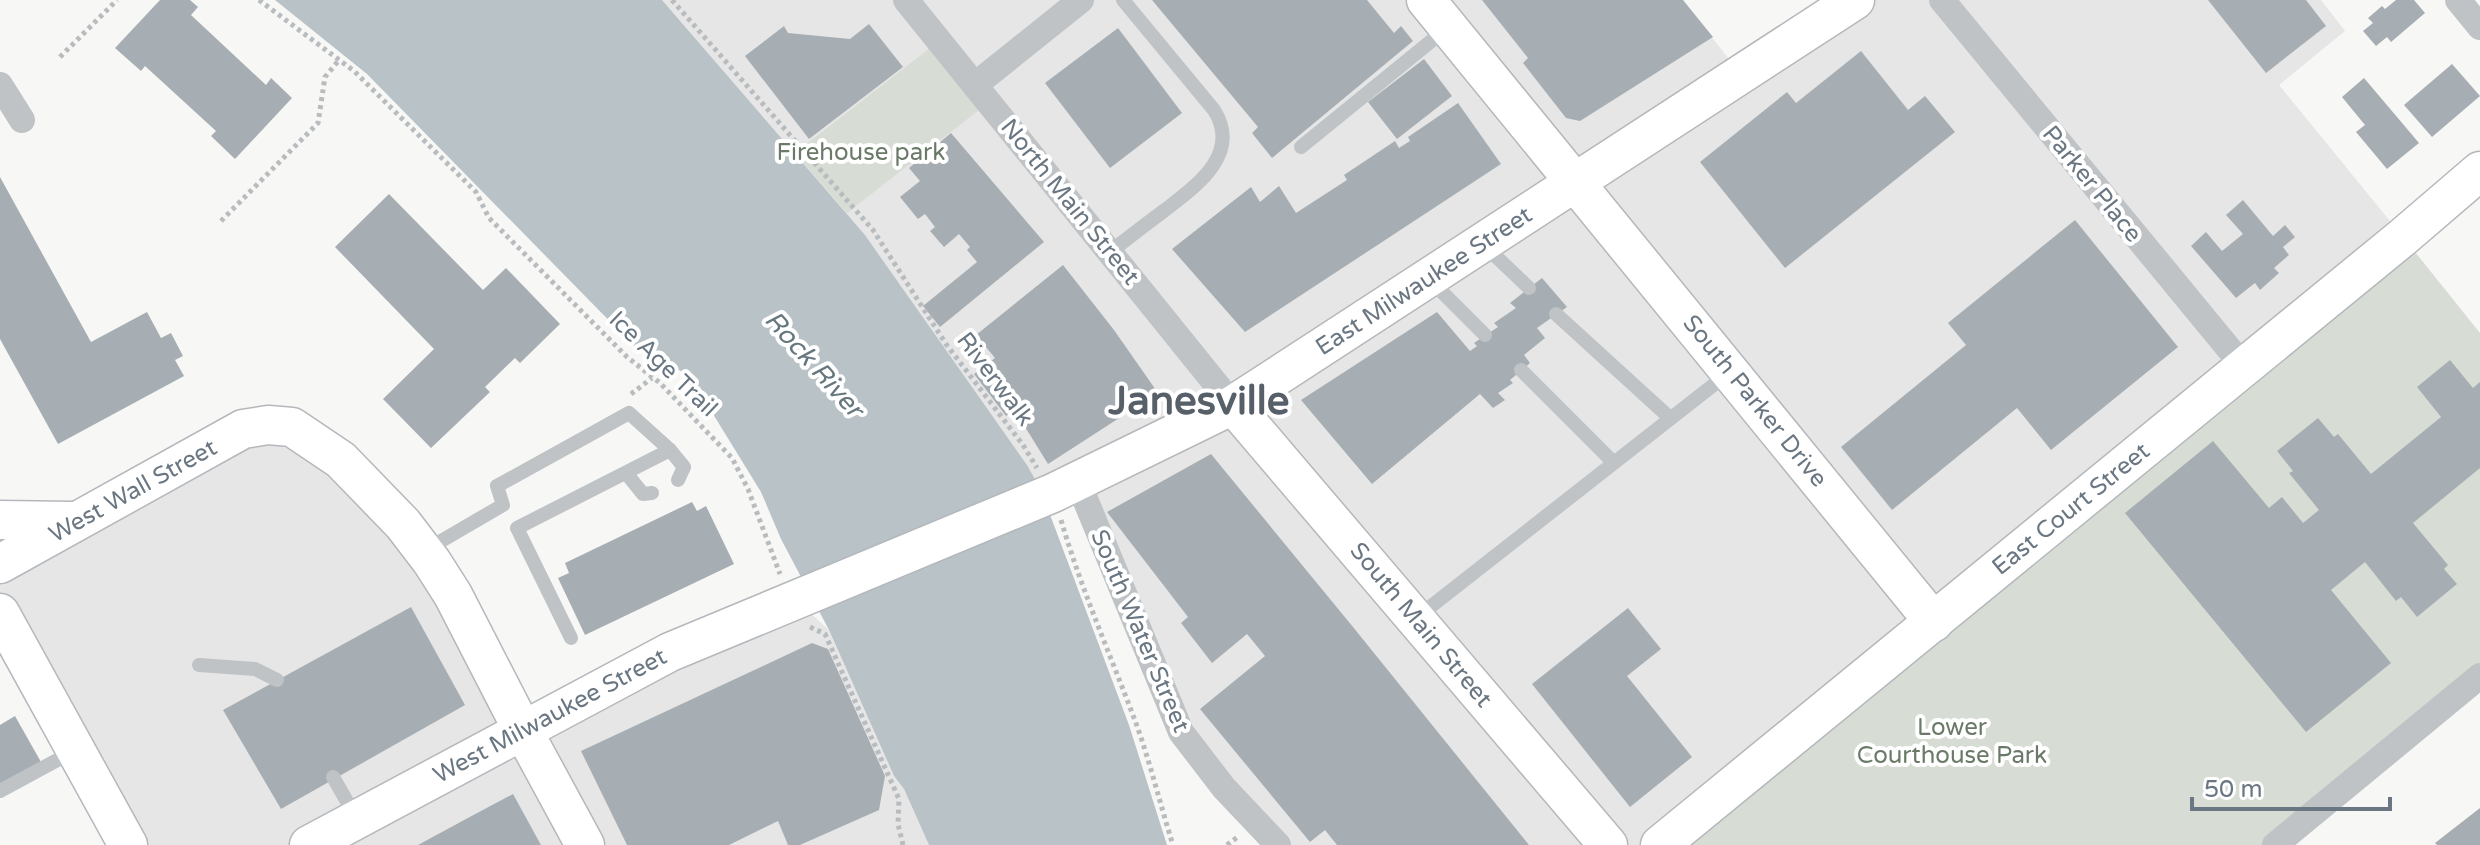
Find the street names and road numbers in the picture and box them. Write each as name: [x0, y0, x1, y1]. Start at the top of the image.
street label: North Main Street: [994, 113, 1146, 291]
street label: Parker Place: [2036, 120, 2148, 248]
street label: East Milwaukee Street: [1310, 200, 1538, 362]
street label: Ice Age Trail: [603, 305, 723, 423]
street label: South Parker Drive: [1677, 309, 1833, 493]
street label: Riverwalk: [950, 326, 1040, 432]
street label: West Wall Street: [44, 433, 222, 549]
street label: East Court Street: [1986, 437, 2156, 581]
street label: South Water Street: [1084, 525, 1196, 737]
street label: South Main Street: [1344, 537, 1498, 713]
street label: West Milwaukee Street: [428, 642, 672, 790]

